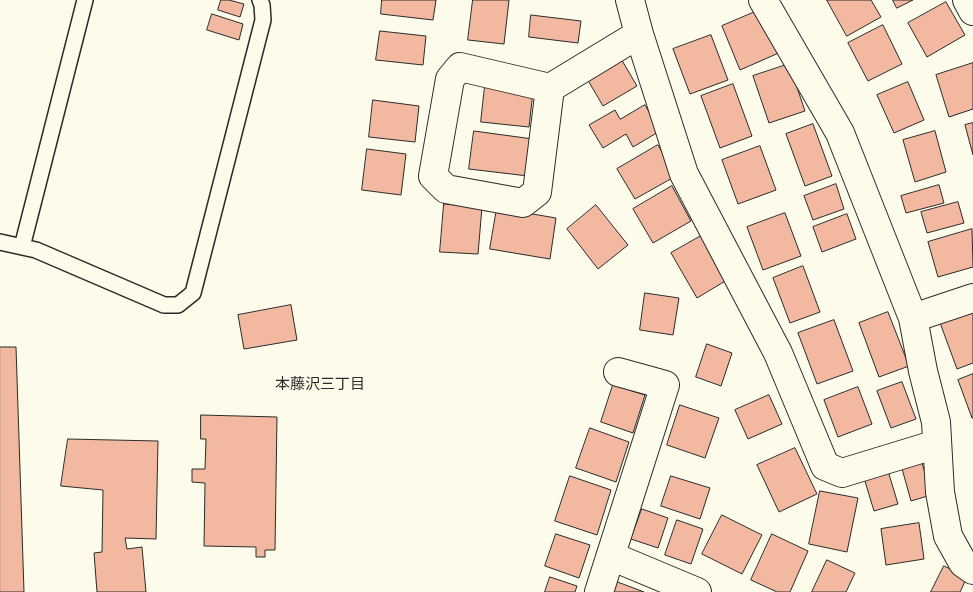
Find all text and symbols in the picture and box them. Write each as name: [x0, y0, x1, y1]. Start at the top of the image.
district label: 本藤沢三丁目: [275, 376, 365, 394]

